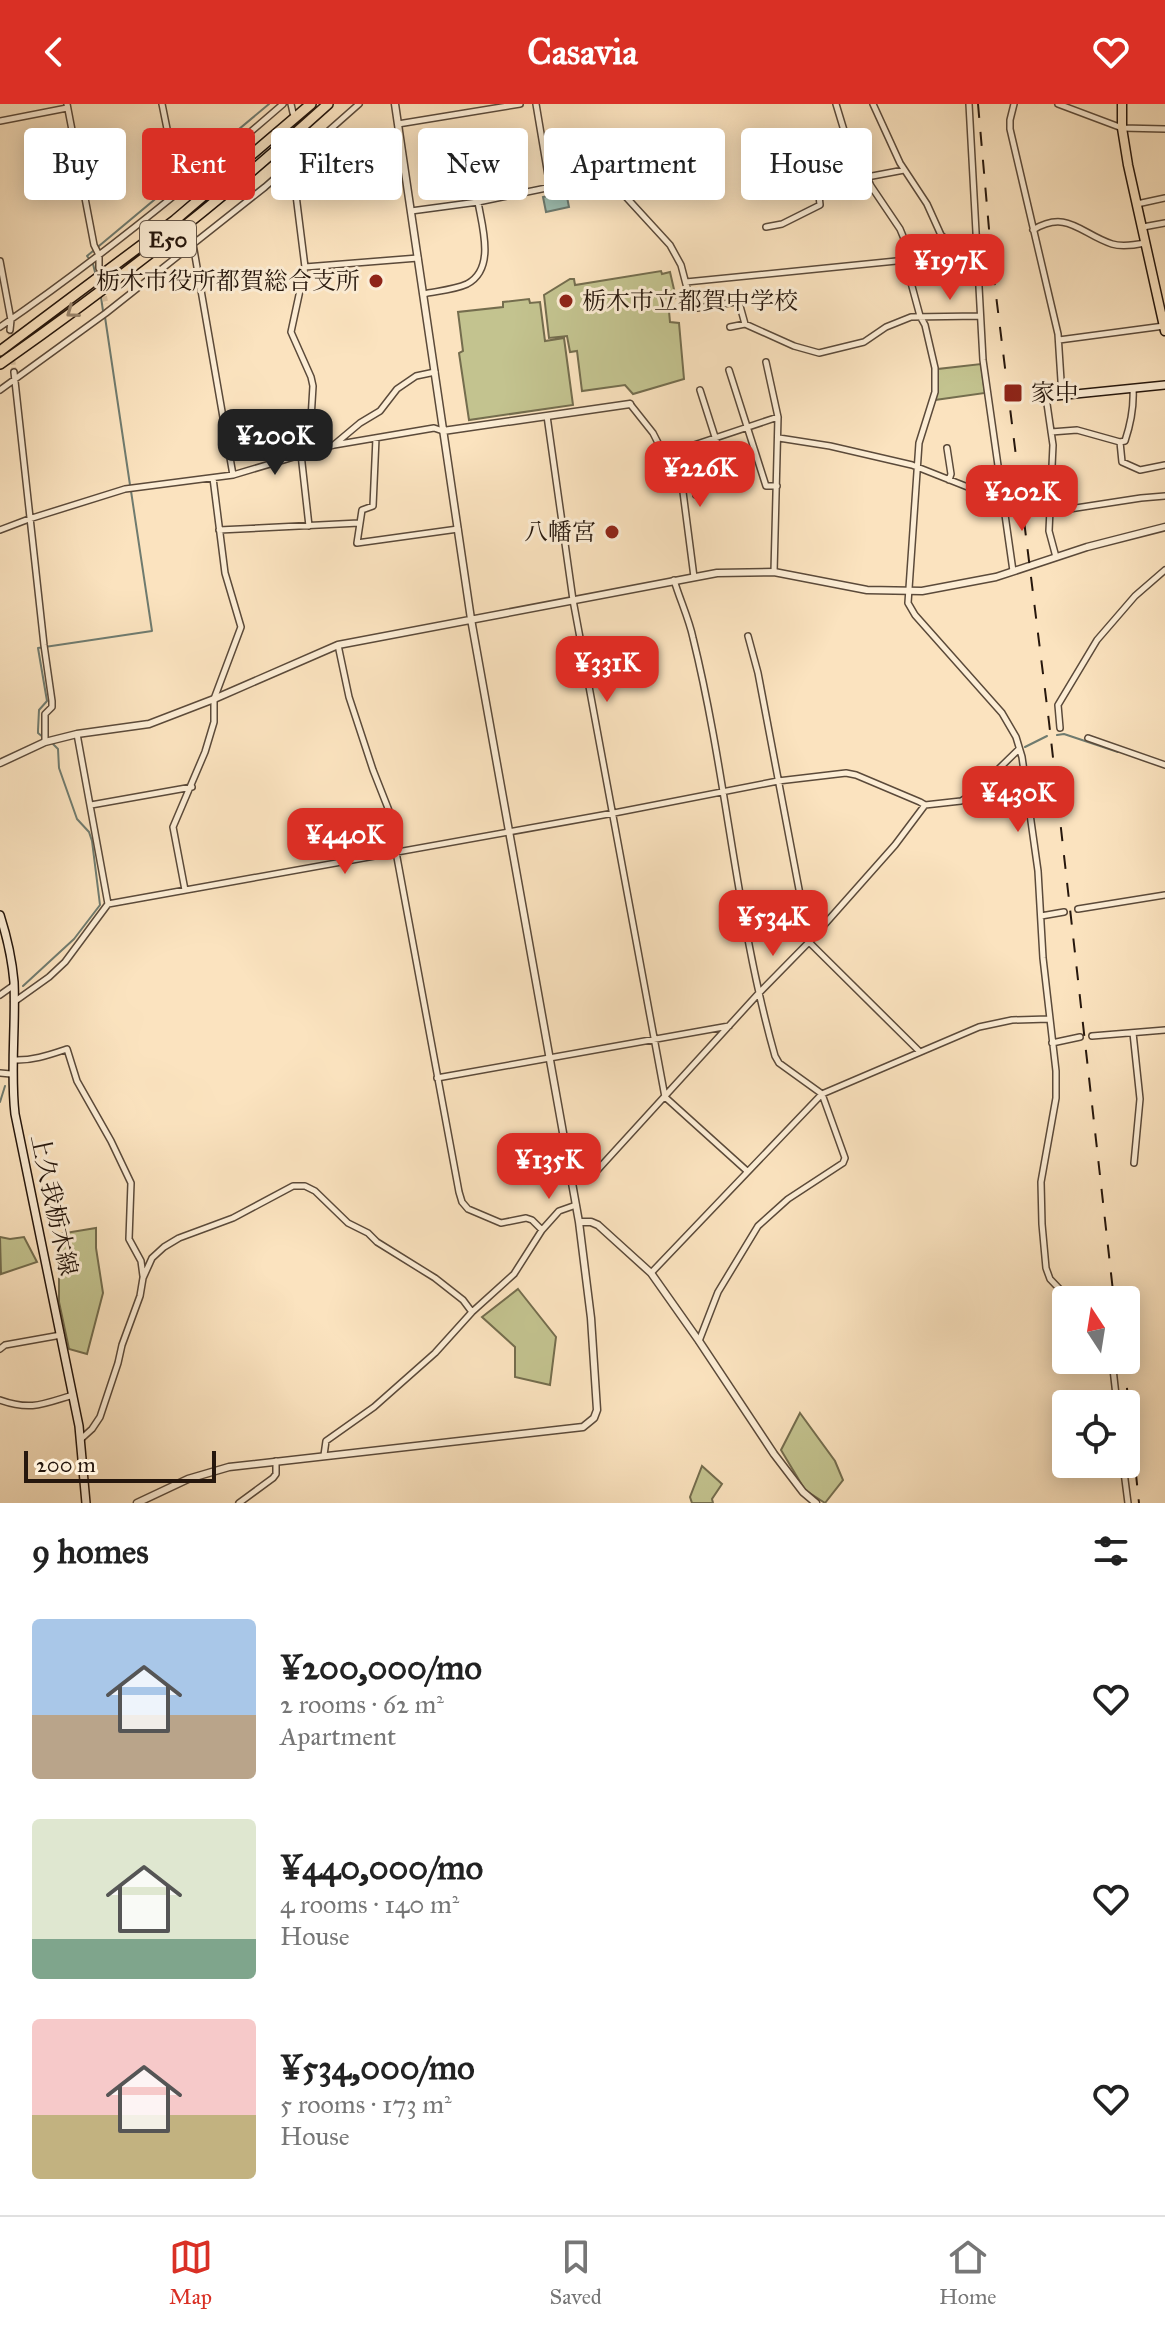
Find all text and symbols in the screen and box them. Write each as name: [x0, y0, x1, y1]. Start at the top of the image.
icon: back: [32, 30, 76, 74]
text: Casavia: [527, 30, 638, 74]
icon: heart: [1089, 30, 1133, 74]
chip: Buy: [24, 128, 126, 200]
chip: Rent: [142, 128, 255, 200]
chip: Filters: [271, 128, 402, 200]
chip: New: [418, 128, 528, 200]
chip: Apartment: [544, 128, 725, 200]
chip: House: [741, 128, 872, 200]
road number: E50: [140, 221, 196, 257]
pin: ¥197K: [894, 234, 1006, 302]
text: ¥197K: [913, 244, 987, 276]
place label: 栃木市役所都賀総合支所: [96, 266, 360, 296]
marker: 栃木市役所都賀総合支所: [367, 272, 385, 290]
place label: 栃木市立都賀中学校: [582, 286, 798, 316]
marker: 栃木市立都賀中学校: [557, 292, 575, 310]
one-way arrow: [67, 303, 81, 317]
place label: 家中: [1031, 378, 1079, 408]
marker: 家中: [1002, 382, 1024, 404]
pin: ¥200K: [219, 409, 331, 477]
text: ¥200K: [236, 419, 314, 451]
pin: ¥226K: [644, 441, 756, 509]
text: ¥226K: [663, 451, 737, 483]
pin: ¥202K: [966, 465, 1078, 533]
text: ¥202K: [984, 475, 1060, 507]
place label: 八幡宮: [524, 517, 596, 547]
marker: 八幡宮: [603, 523, 621, 541]
pin: ¥331K: [551, 636, 663, 704]
text: ¥331K: [574, 646, 640, 678]
pin: ¥430K: [962, 766, 1074, 834]
text: ¥430K: [980, 776, 1056, 808]
pin: ¥440K: [289, 808, 401, 876]
text: ¥440K: [305, 818, 385, 850]
pin: ¥534K: [717, 890, 829, 958]
text: ¥534K: [737, 900, 809, 932]
street label: 上久我栃木線: [24, 1131, 84, 1279]
pin: ¥135K: [493, 1133, 605, 1201]
text: ¥135K: [515, 1143, 583, 1175]
north arrow: [1052, 1286, 1140, 1374]
map controls: [1052, 1286, 1140, 1478]
button: locate: [1052, 1390, 1140, 1478]
scale bar: [24, 1447, 216, 1483]
text: 200 m: [36, 1451, 96, 1478]
icon: filters: [1089, 1529, 1133, 1573]
text: 9 homes: [32, 1531, 149, 1572]
text: ¥200,000/mo: [280, 1647, 482, 1688]
icon: home: [96, 1651, 192, 1747]
icon: heart: [1089, 1677, 1133, 1721]
text: 2 rooms · 62 m²: [280, 1688, 444, 1720]
text: Apartment: [280, 1720, 396, 1752]
text: ¥440,000/mo: [280, 1847, 483, 1888]
icon: home: [96, 1851, 192, 1947]
icon: heart: [1089, 1877, 1133, 1921]
text: 4 rooms · 140 m²: [280, 1888, 459, 1920]
text: House: [280, 1920, 350, 1952]
text: ¥534,000/mo: [280, 2047, 475, 2088]
icon: home: [96, 2051, 192, 2147]
icon: heart: [1089, 2077, 1133, 2121]
text: 5 rooms · 173 m²: [280, 2088, 452, 2120]
text: House: [280, 2120, 350, 2152]
tab: Map: [169, 2235, 213, 2310]
tab: Saved: [550, 2235, 602, 2310]
tab: Home: [939, 2235, 996, 2310]

